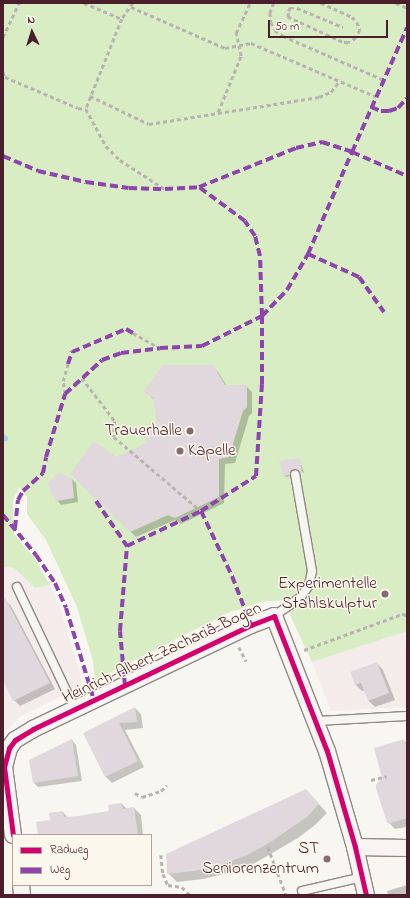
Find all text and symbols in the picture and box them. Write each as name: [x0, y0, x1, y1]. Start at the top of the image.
north arrow: [12, 12, 52, 52]
text: N: [27, 12, 35, 28]
scale bar: [270, 12, 390, 38]
text: 50 m: [275, 18, 299, 36]
place label: Trauerhalle: [105, 421, 182, 441]
marker: Trauerhalle: [185, 426, 195, 436]
place label: Kapelle: [188, 441, 236, 461]
marker: Kapelle: [175, 446, 185, 456]
place label: Experimentelle Stahlskulptur: [278, 574, 377, 614]
marker: Experimentelle Stahlskulptur: [380, 589, 390, 599]
street label: Heinrich-Albert-Zachariä-Bogen: [59, 598, 265, 708]
legend: [12, 834, 152, 886]
place label: ST Seniorenzentrum: [202, 839, 319, 879]
text: Radweg: [50, 841, 89, 859]
marker: ST Seniorenzentrum: [322, 854, 332, 864]
text: Weg: [50, 861, 70, 879]

